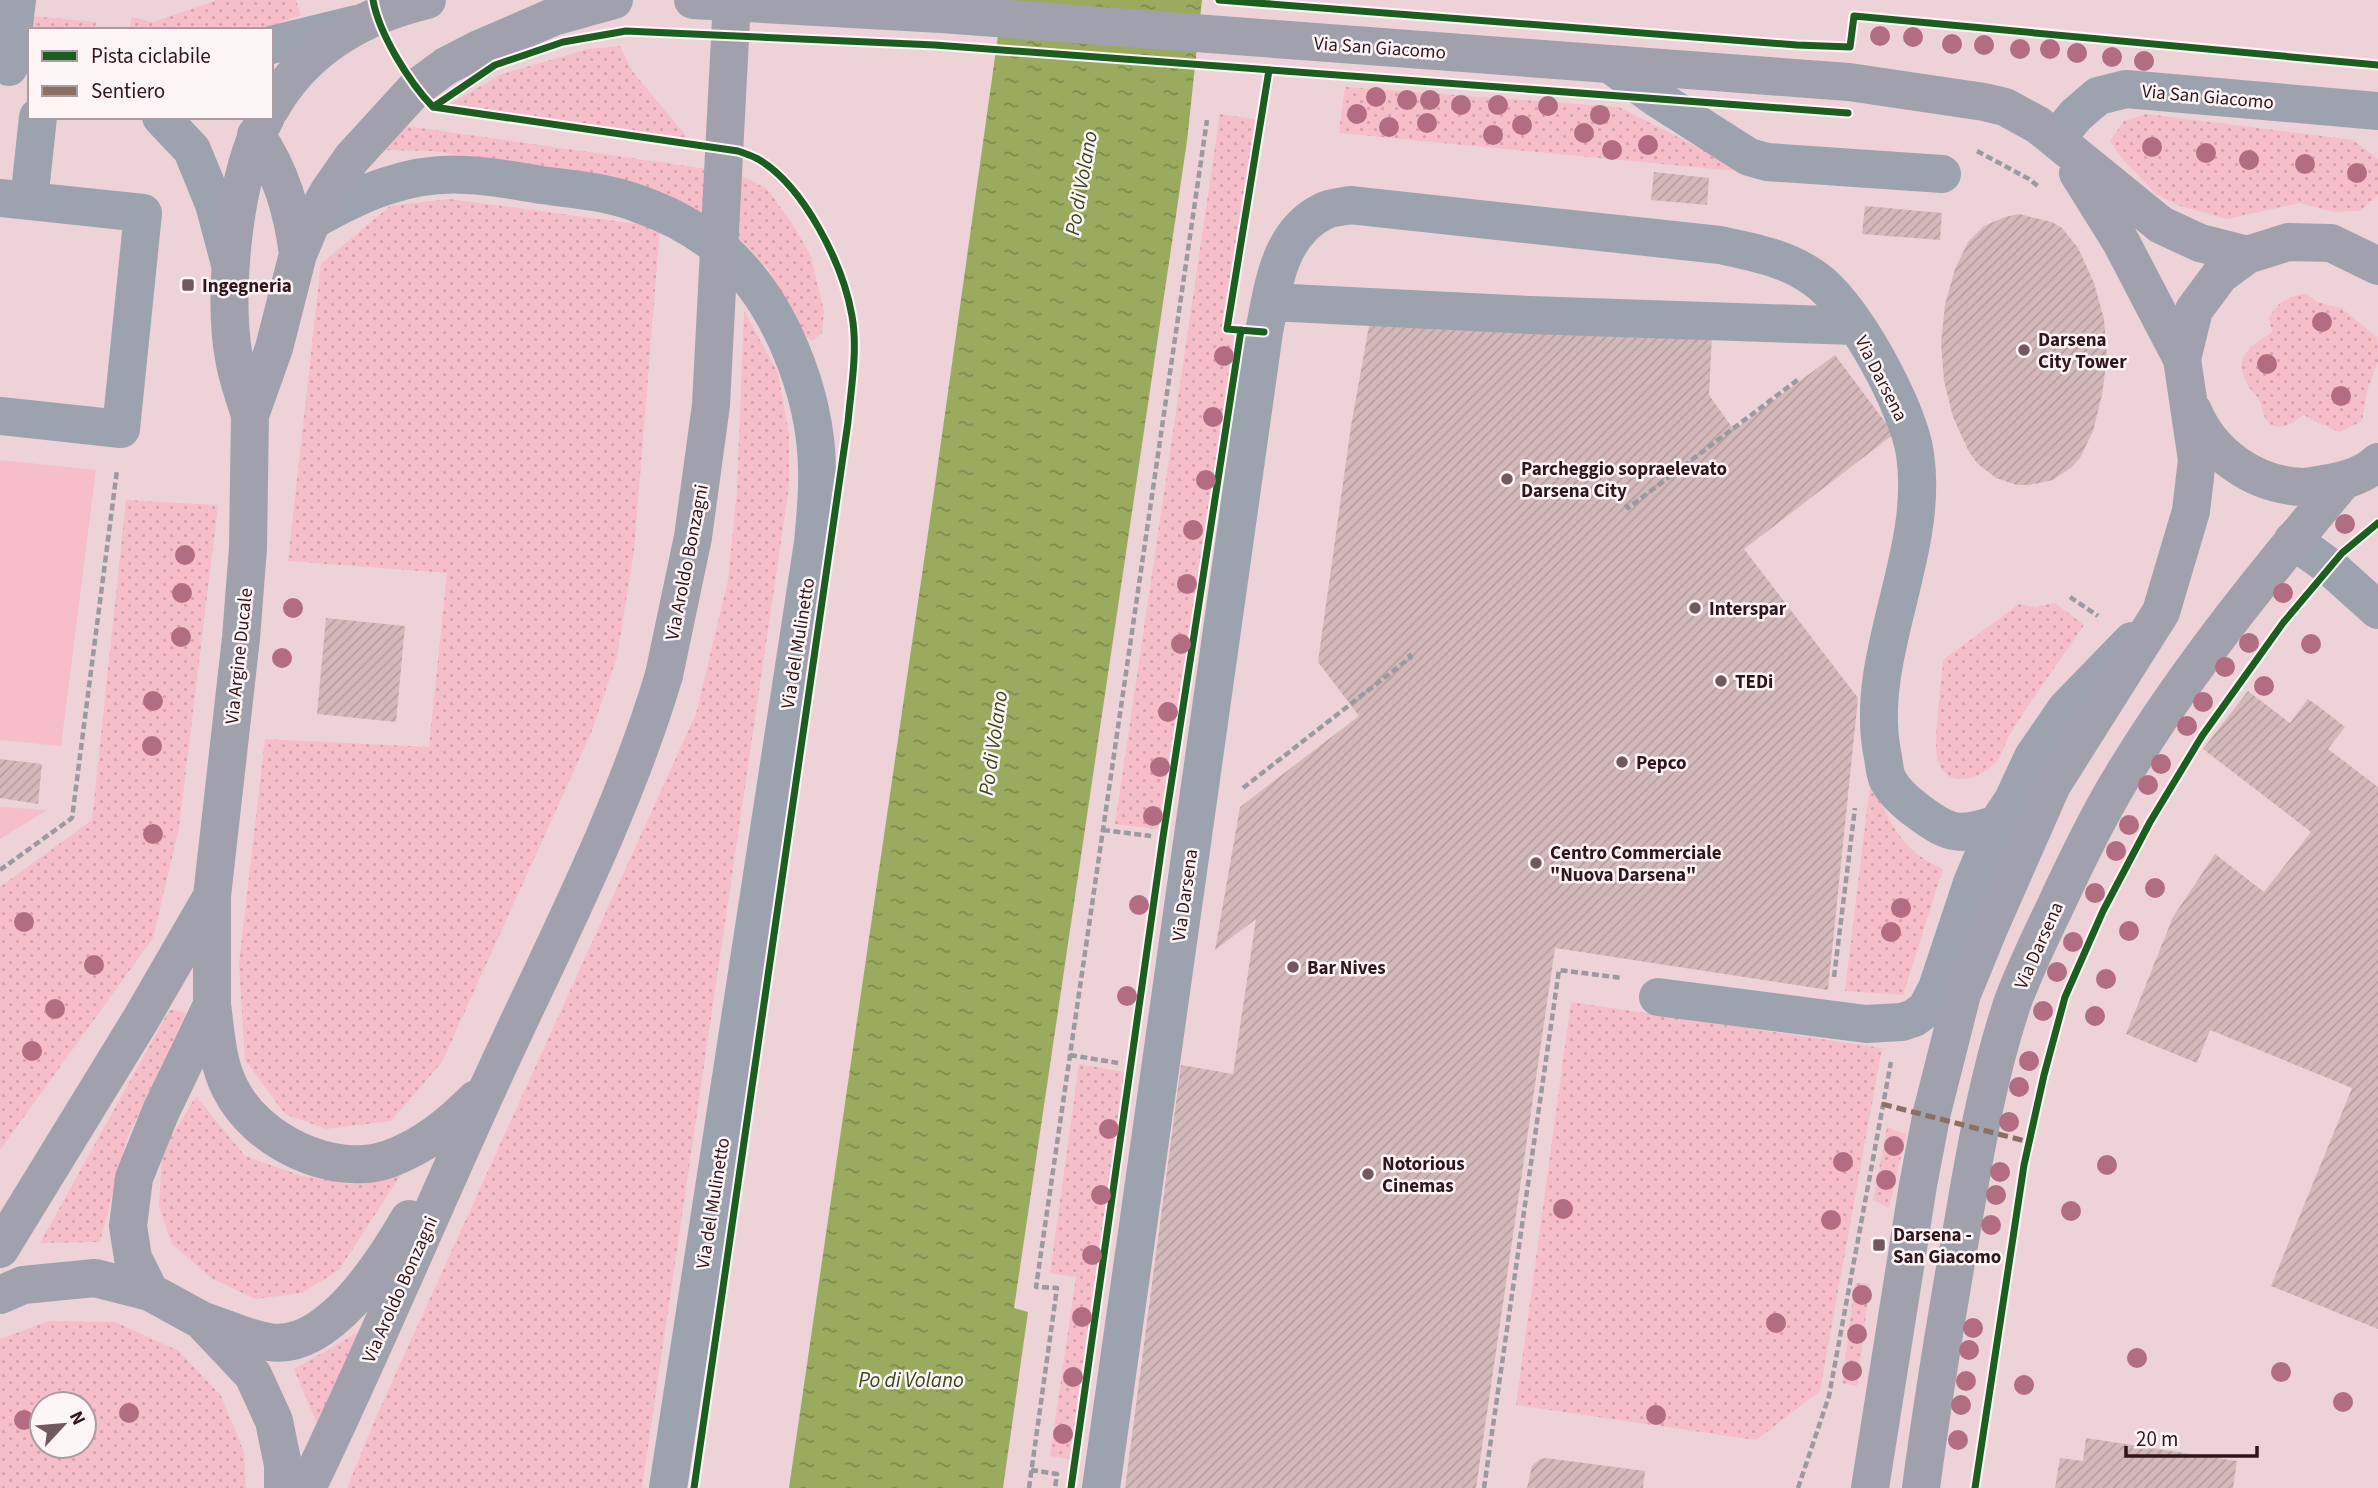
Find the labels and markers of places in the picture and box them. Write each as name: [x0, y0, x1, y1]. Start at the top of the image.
place label: Ingegneria: [202, 273, 292, 300]
marker: Ingegneria: [180, 277, 196, 293]
place label: Darsena City Tower: [2038, 327, 2127, 376]
marker: Darsena City Tower: [2016, 342, 2032, 358]
place label: Parcheggio sopraelevato Darsena City: [1521, 456, 1727, 505]
marker: Parcheggio sopraelevato Darsena City: [1499, 471, 1515, 487]
place label: Interspar: [1709, 596, 1787, 623]
marker: Interspar: [1687, 600, 1703, 616]
place label: TEDi: [1735, 669, 1773, 696]
marker: TEDi: [1713, 673, 1729, 689]
place label: Pepco: [1636, 750, 1687, 777]
marker: Pepco: [1614, 754, 1630, 770]
place label: Centro Commerciale "Nuova Darsena": [1550, 840, 1722, 889]
marker: Centro Commerciale "Nuova Darsena": [1528, 855, 1544, 871]
place label: Bar Nives: [1307, 955, 1386, 982]
marker: Bar Nives: [1285, 959, 1301, 975]
place label: Notorious Cinemas: [1382, 1151, 1465, 1200]
marker: Notorious Cinemas: [1360, 1166, 1376, 1182]
place label: Darsena - San Giacomo: [1893, 1222, 2001, 1271]
marker: Darsena - San Giacomo: [1871, 1237, 1887, 1253]

